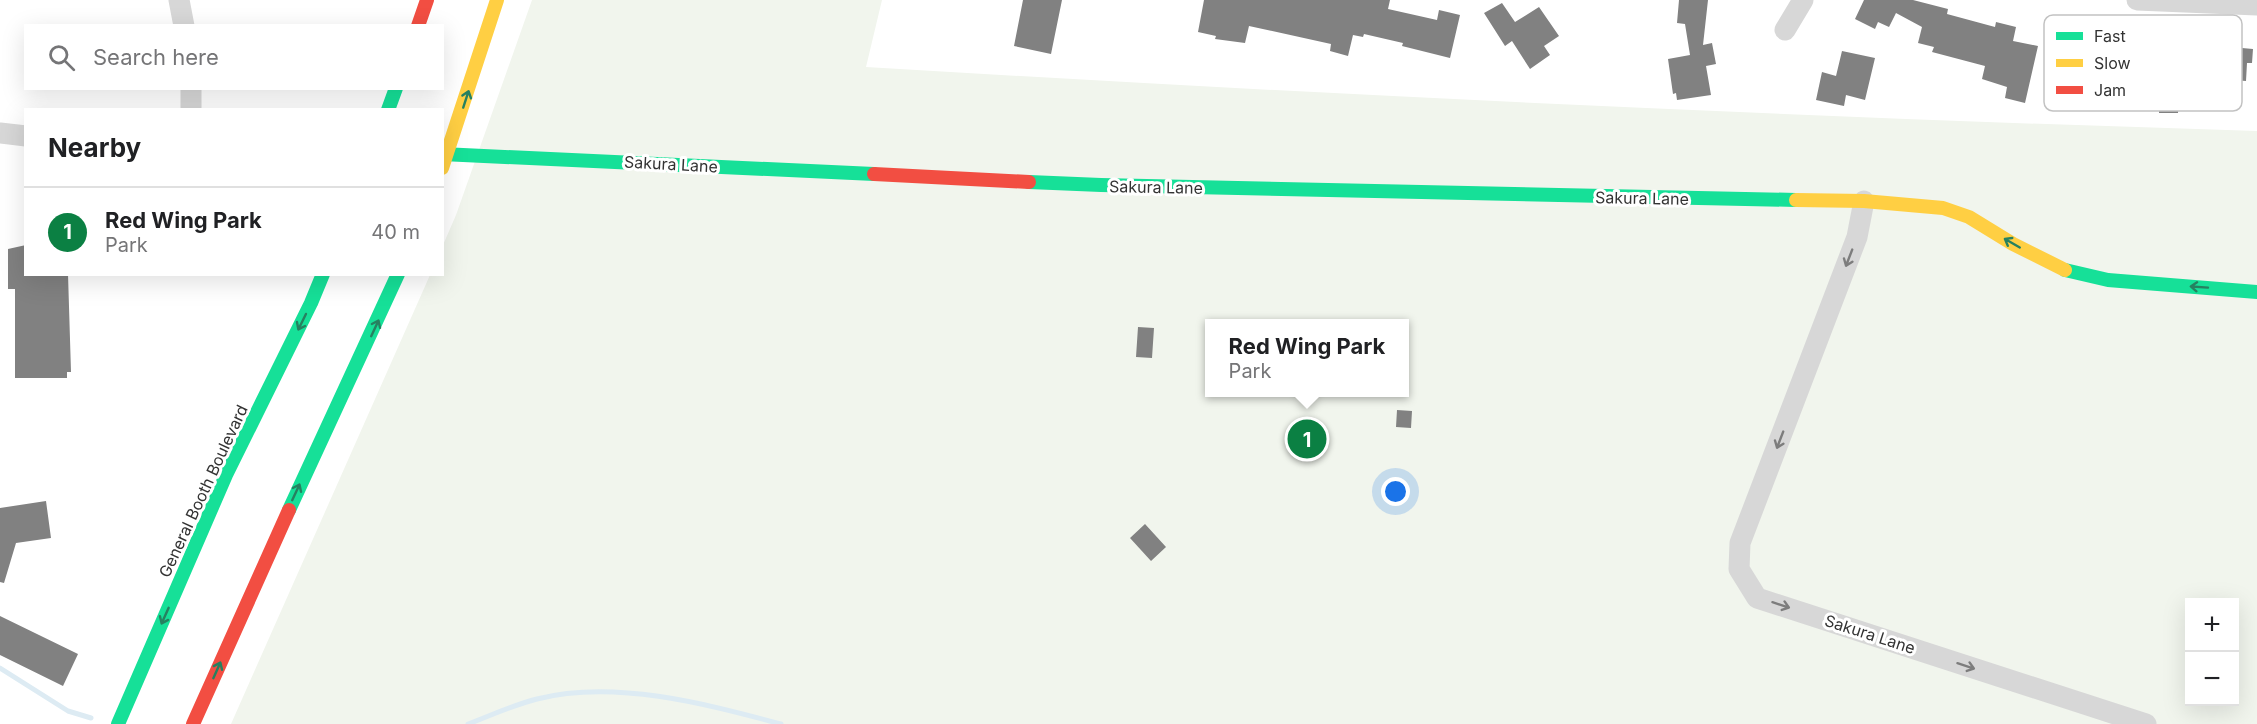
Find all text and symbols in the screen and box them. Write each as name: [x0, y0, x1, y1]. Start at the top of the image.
legend: [2044, 15, 2242, 111]
search box: [24, 24, 444, 90]
text: Fast: [2094, 26, 2126, 46]
icon: search: [45, 41, 78, 74]
text: Search here: [93, 44, 219, 70]
text: Slow: [2094, 53, 2131, 73]
text: Jam: [2094, 80, 2126, 100]
one-way arrow: [461, 90, 472, 109]
text: Nearby: [48, 132, 141, 163]
street label: Sakura Lane: [624, 152, 718, 176]
street label: Sakura Lane: [1109, 176, 1203, 198]
street label: Sakura Lane: [1595, 187, 1689, 209]
text: Red Wing Park: [105, 207, 262, 233]
text: 1: [63, 220, 72, 244]
text: 40 m: [371, 220, 420, 244]
text: Park: [105, 233, 148, 257]
one-way arrow: [2004, 237, 2021, 249]
one-way arrow: [1843, 248, 1854, 266]
one-way arrow: [2189, 281, 2209, 292]
one-way arrow: [295, 313, 307, 331]
one-way arrow: [369, 319, 381, 337]
popup: [1205, 319, 1409, 397]
text: Red Wing Park: [1229, 333, 1385, 359]
text: Park: [1229, 359, 1271, 383]
street label: General Booth Boulevard: [154, 402, 252, 580]
pin: 1: [1288, 416, 1326, 462]
one-way arrow: [1773, 430, 1784, 449]
your location: [1381, 477, 1410, 506]
one-way arrow: [291, 484, 303, 502]
map controls: [2185, 598, 2239, 706]
button: +: [2185, 598, 2239, 652]
one-way arrow: [1771, 601, 1790, 612]
one-way arrow: [158, 607, 170, 625]
street label: Sakura Lane: [1822, 610, 1918, 658]
button: −: [2185, 652, 2239, 706]
one-way arrow: [1956, 661, 1975, 672]
one-way arrow: [212, 662, 223, 680]

